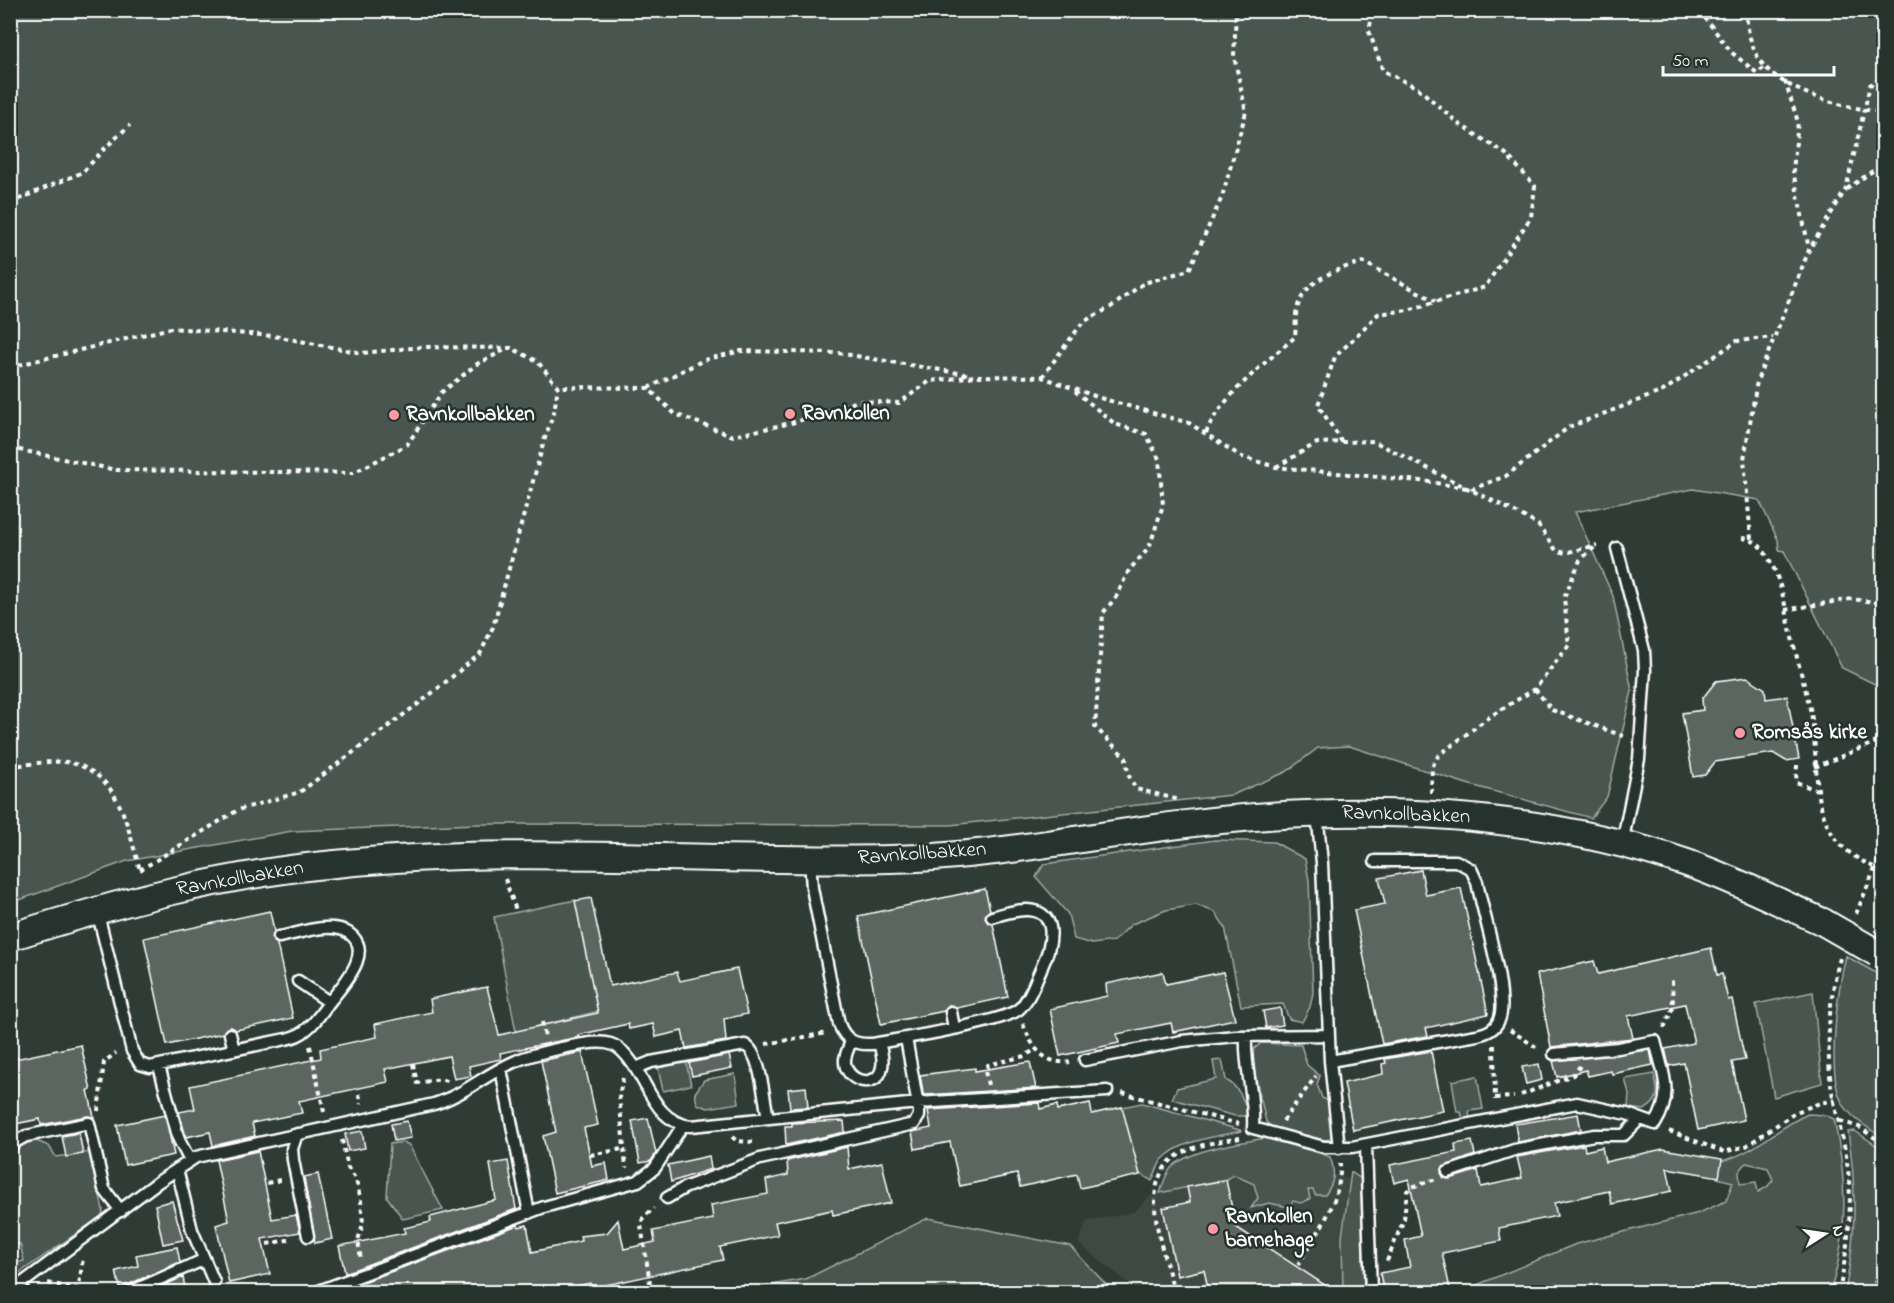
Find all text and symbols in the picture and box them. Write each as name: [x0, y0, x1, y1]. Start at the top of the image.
scale bar: [1663, 39, 1834, 77]
text: 50 m: [1672, 49, 1709, 75]
place label: Ravnkollen: [802, 399, 890, 429]
place label: Ravnkollbakken: [406, 400, 535, 430]
marker: Ravnkollen: [783, 407, 797, 421]
marker: Ravnkollbakken: [387, 408, 401, 422]
place label: Romsås kirke: [1752, 718, 1867, 748]
marker: Romsås kirke: [1733, 726, 1747, 740]
street label: Ravnkollbakken: [1341, 798, 1471, 832]
street label: Ravnkollbakken: [857, 835, 987, 873]
street label: Ravnkollbakken: [174, 853, 306, 905]
place label: Ravnkollen barnehage: [1225, 1202, 1314, 1258]
north arrow: [1795, 1204, 1855, 1264]
marker: Ravnkollen barnehage: [1206, 1222, 1220, 1236]
text: N: [1825, 1224, 1851, 1239]

